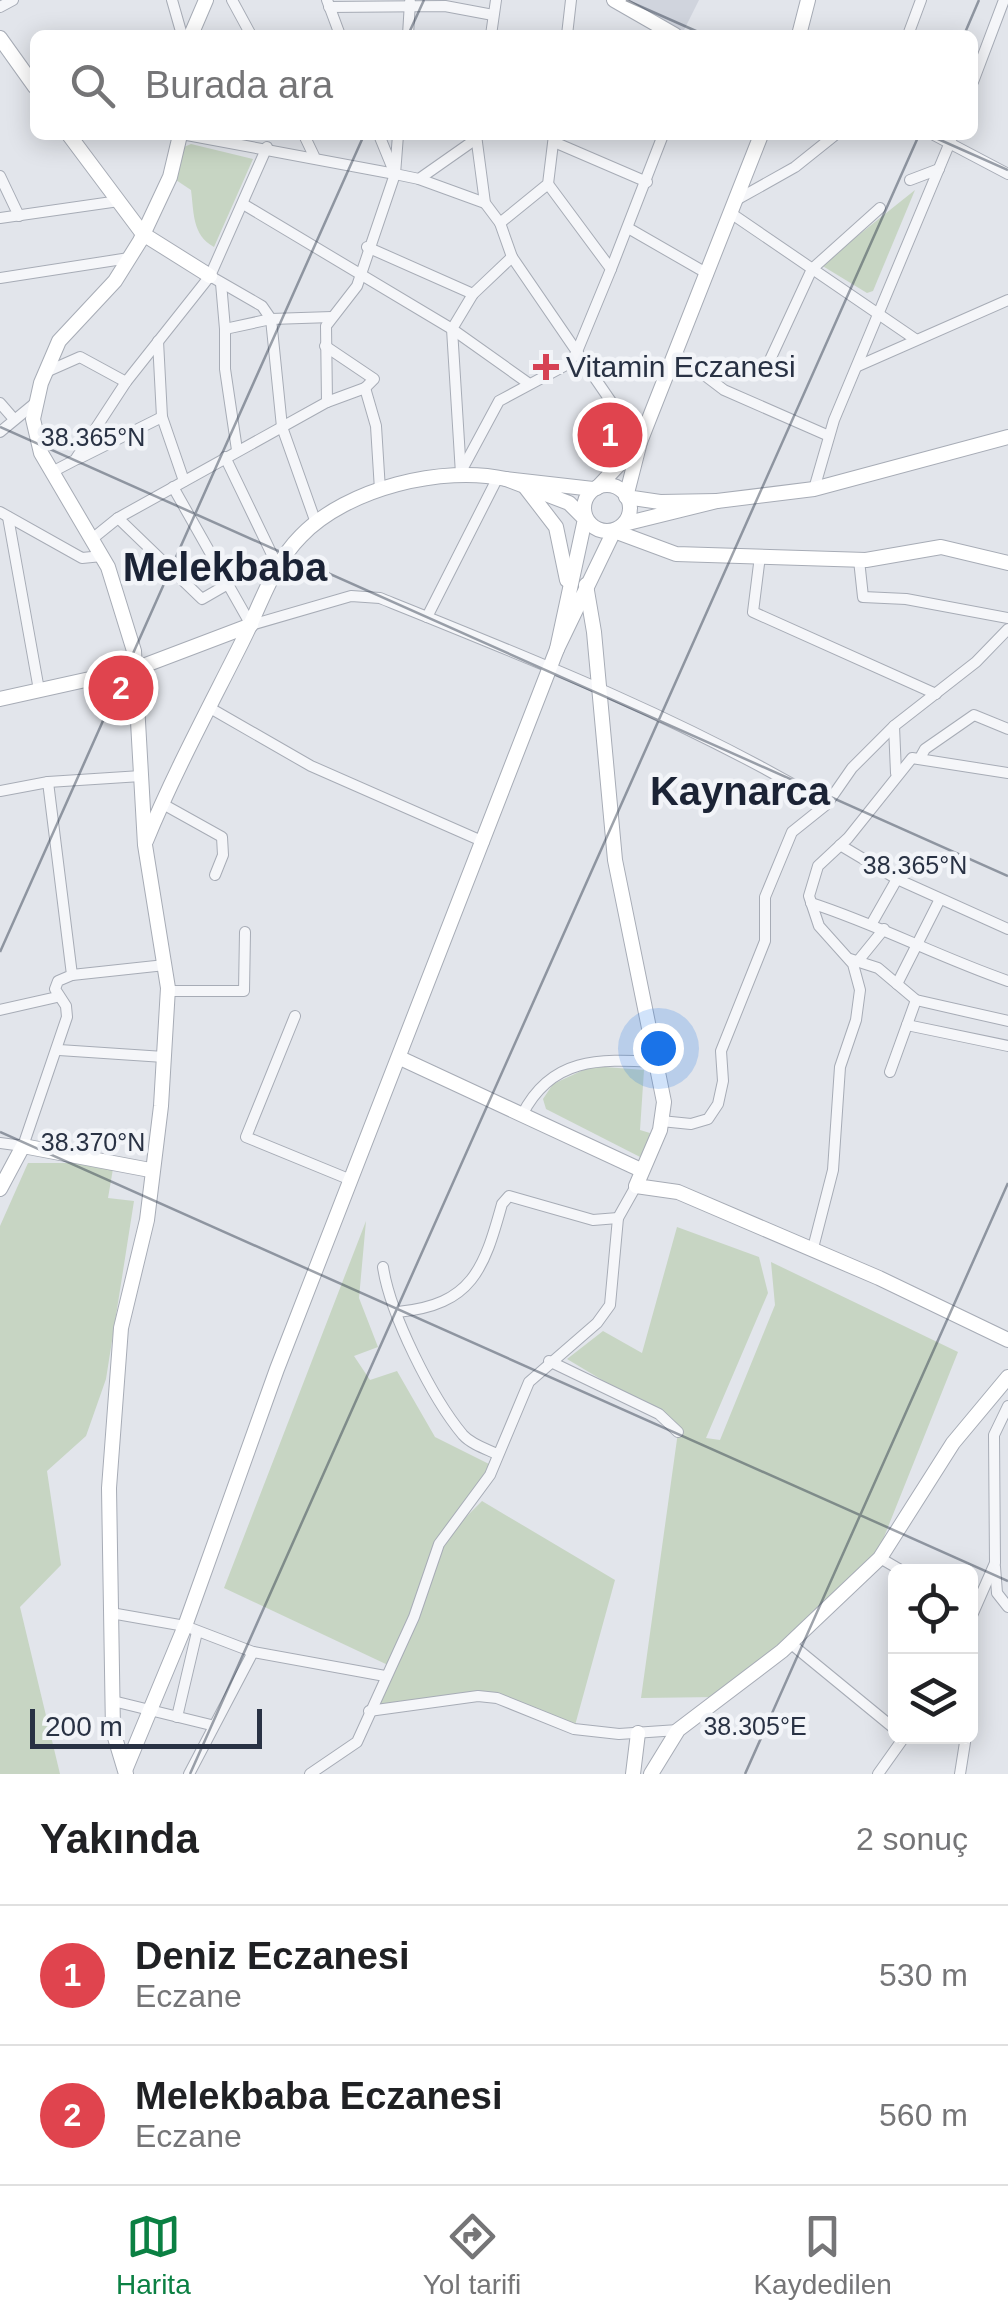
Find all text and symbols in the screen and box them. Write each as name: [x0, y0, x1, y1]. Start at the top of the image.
search box: [30, 30, 978, 140]
icon: search: [65, 58, 120, 113]
text: Burada ara: [145, 64, 333, 106]
place label: Vitamin Eczanesi: [566, 350, 796, 383]
marker: Vitamin Eczanesi: [535, 356, 557, 378]
pin: 1: [578, 398, 642, 472]
text: 38.365°N: [41, 423, 145, 451]
district label: Melekbaba: [123, 545, 328, 589]
pin: 2: [88, 650, 154, 726]
district label: Kaynarca: [650, 769, 831, 813]
text: 38.365°N: [863, 851, 967, 879]
your location: [633, 1023, 684, 1074]
text: 38.370°N: [41, 1128, 145, 1156]
map controls: [888, 1564, 978, 1744]
button: locate: [888, 1564, 978, 1654]
button: layers: [888, 1654, 978, 1744]
scale bar: [30, 1704, 262, 1748]
text: 200 m: [45, 1711, 123, 1742]
text: 38.305°E: [703, 1712, 807, 1740]
text: Yakında: [40, 1815, 199, 1862]
text: 2 sonuç: [856, 1821, 968, 1857]
text: Deniz Eczanesi: [135, 1935, 410, 1977]
text: 1: [64, 1957, 81, 1993]
text: 530 m: [879, 1957, 968, 1993]
text: Eczane: [135, 1978, 242, 2014]
text: Melekbaba Eczanesi: [135, 2075, 503, 2117]
text: 2: [64, 2097, 81, 2133]
text: 560 m: [879, 2097, 968, 2133]
text: Eczane: [135, 2118, 242, 2154]
tab: Harita: [116, 2209, 191, 2301]
tab: Yol tarifi: [423, 2209, 521, 2301]
tab: Kaydedilen: [753, 2209, 892, 2301]

